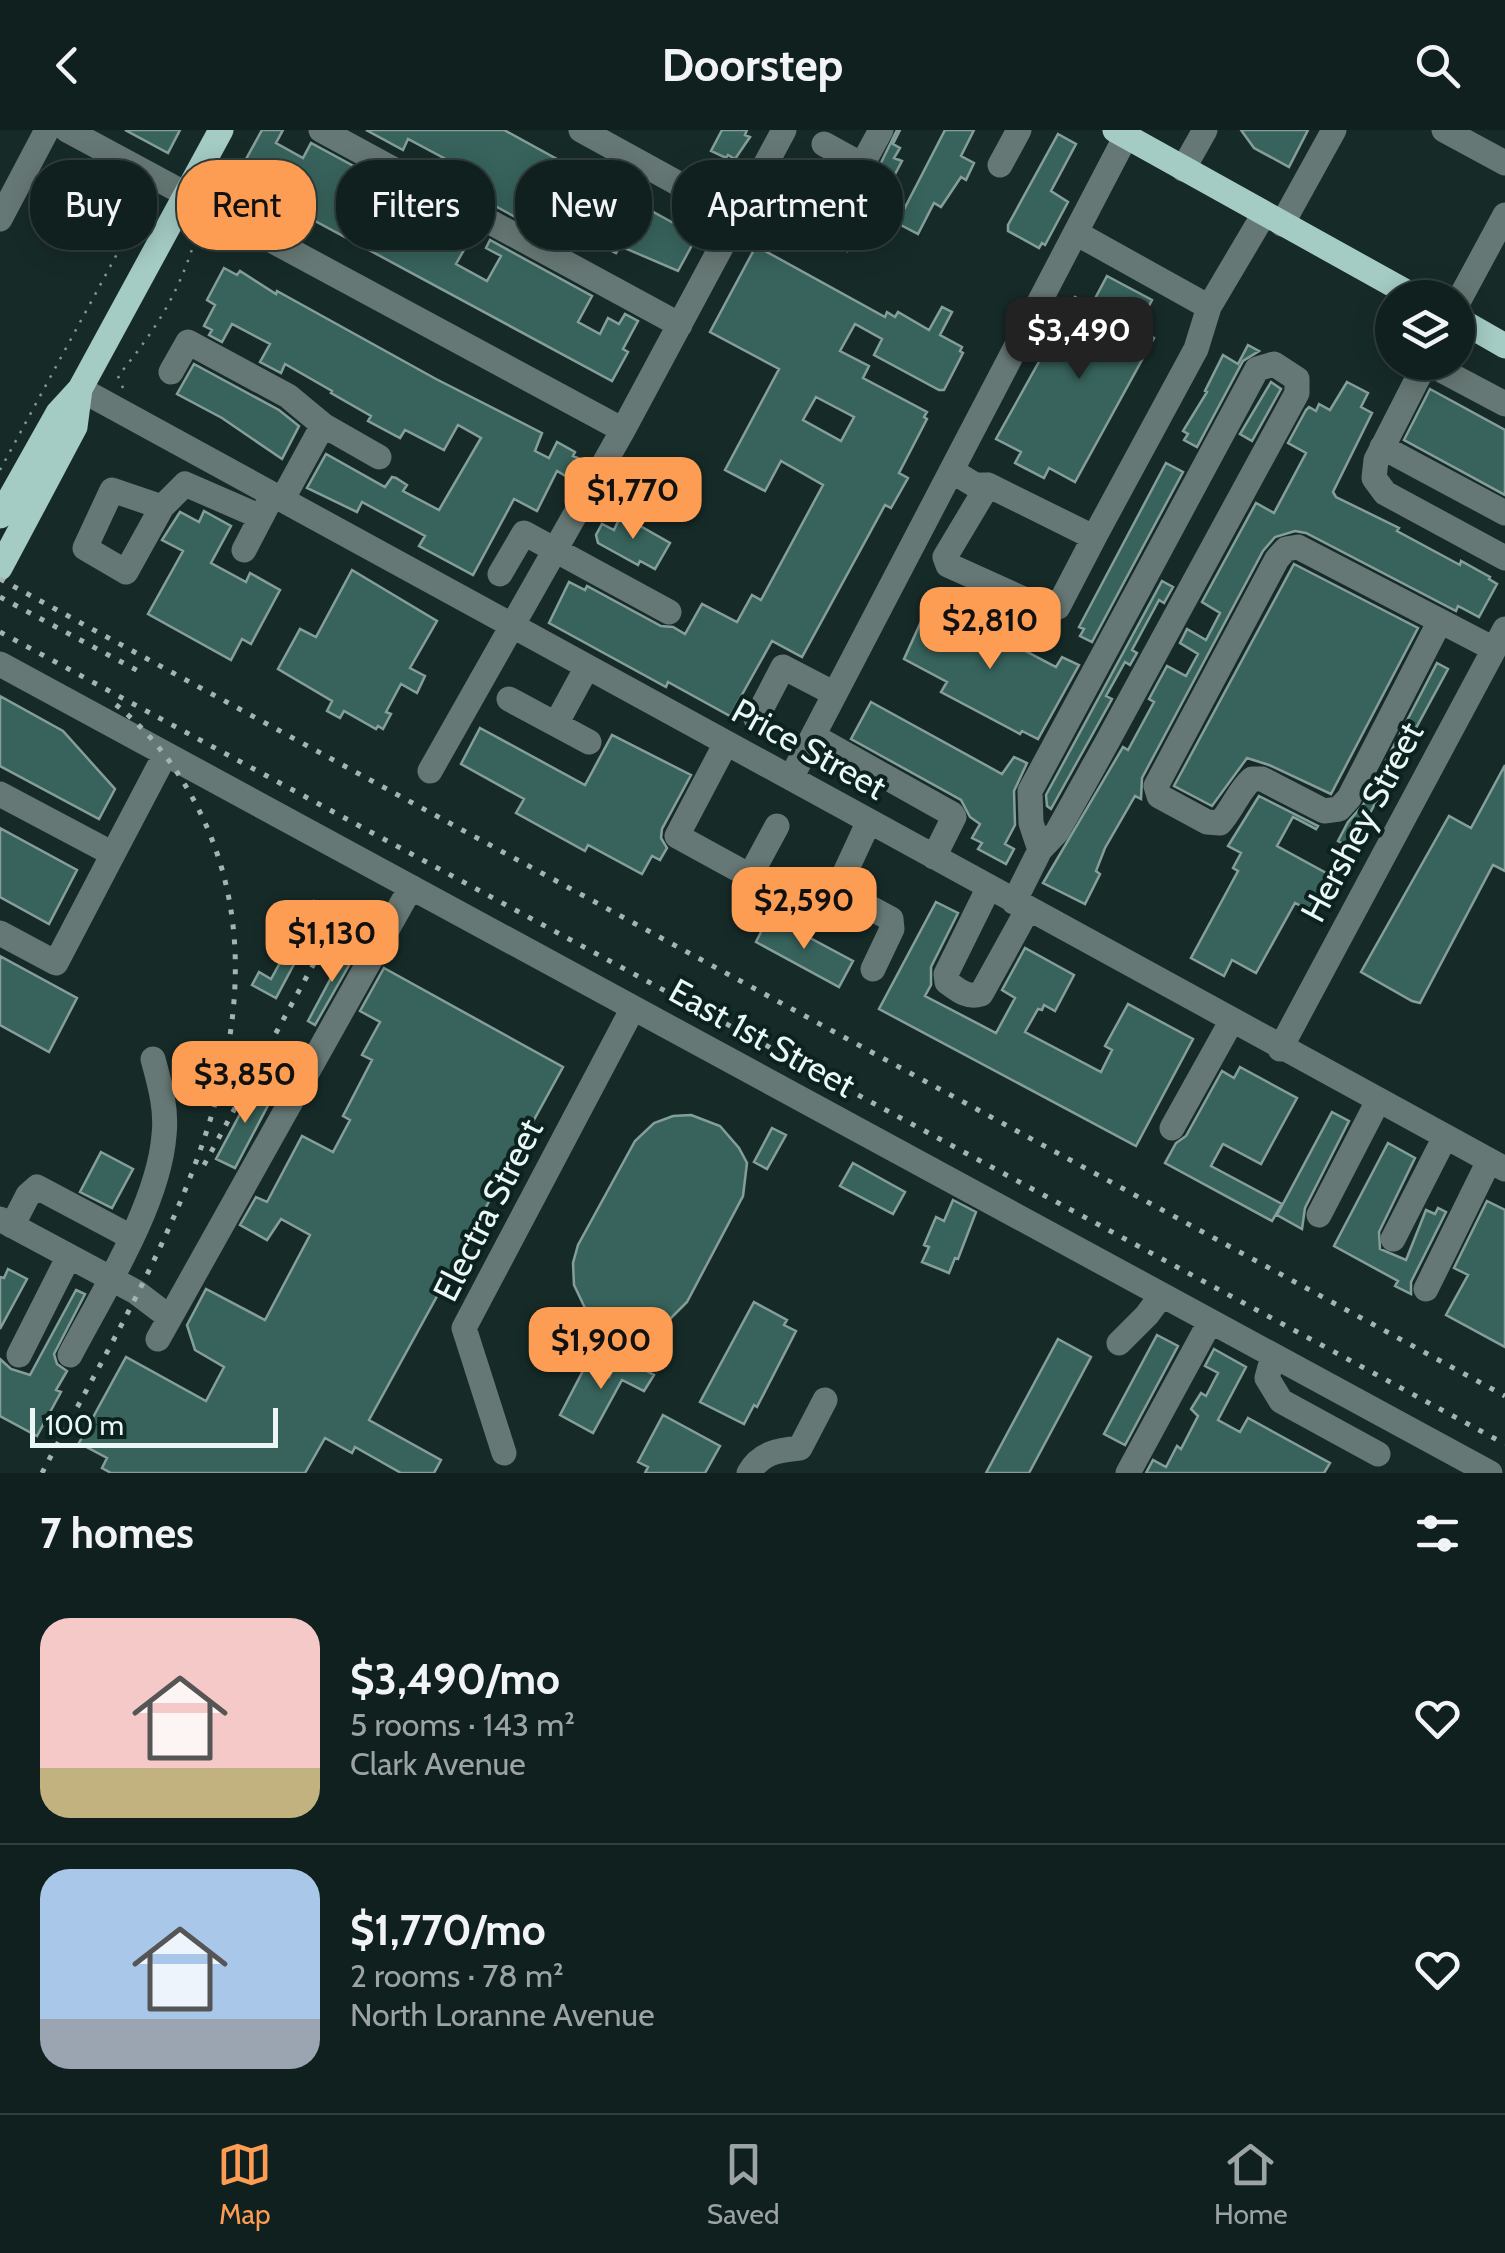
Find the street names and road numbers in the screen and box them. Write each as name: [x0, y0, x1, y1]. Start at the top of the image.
street label: Price Street: [725, 689, 894, 809]
street label: Hershey Street: [1291, 714, 1432, 929]
street label: East 1st Street: [662, 969, 863, 1106]
street label: Electra Street: [423, 1111, 552, 1308]

